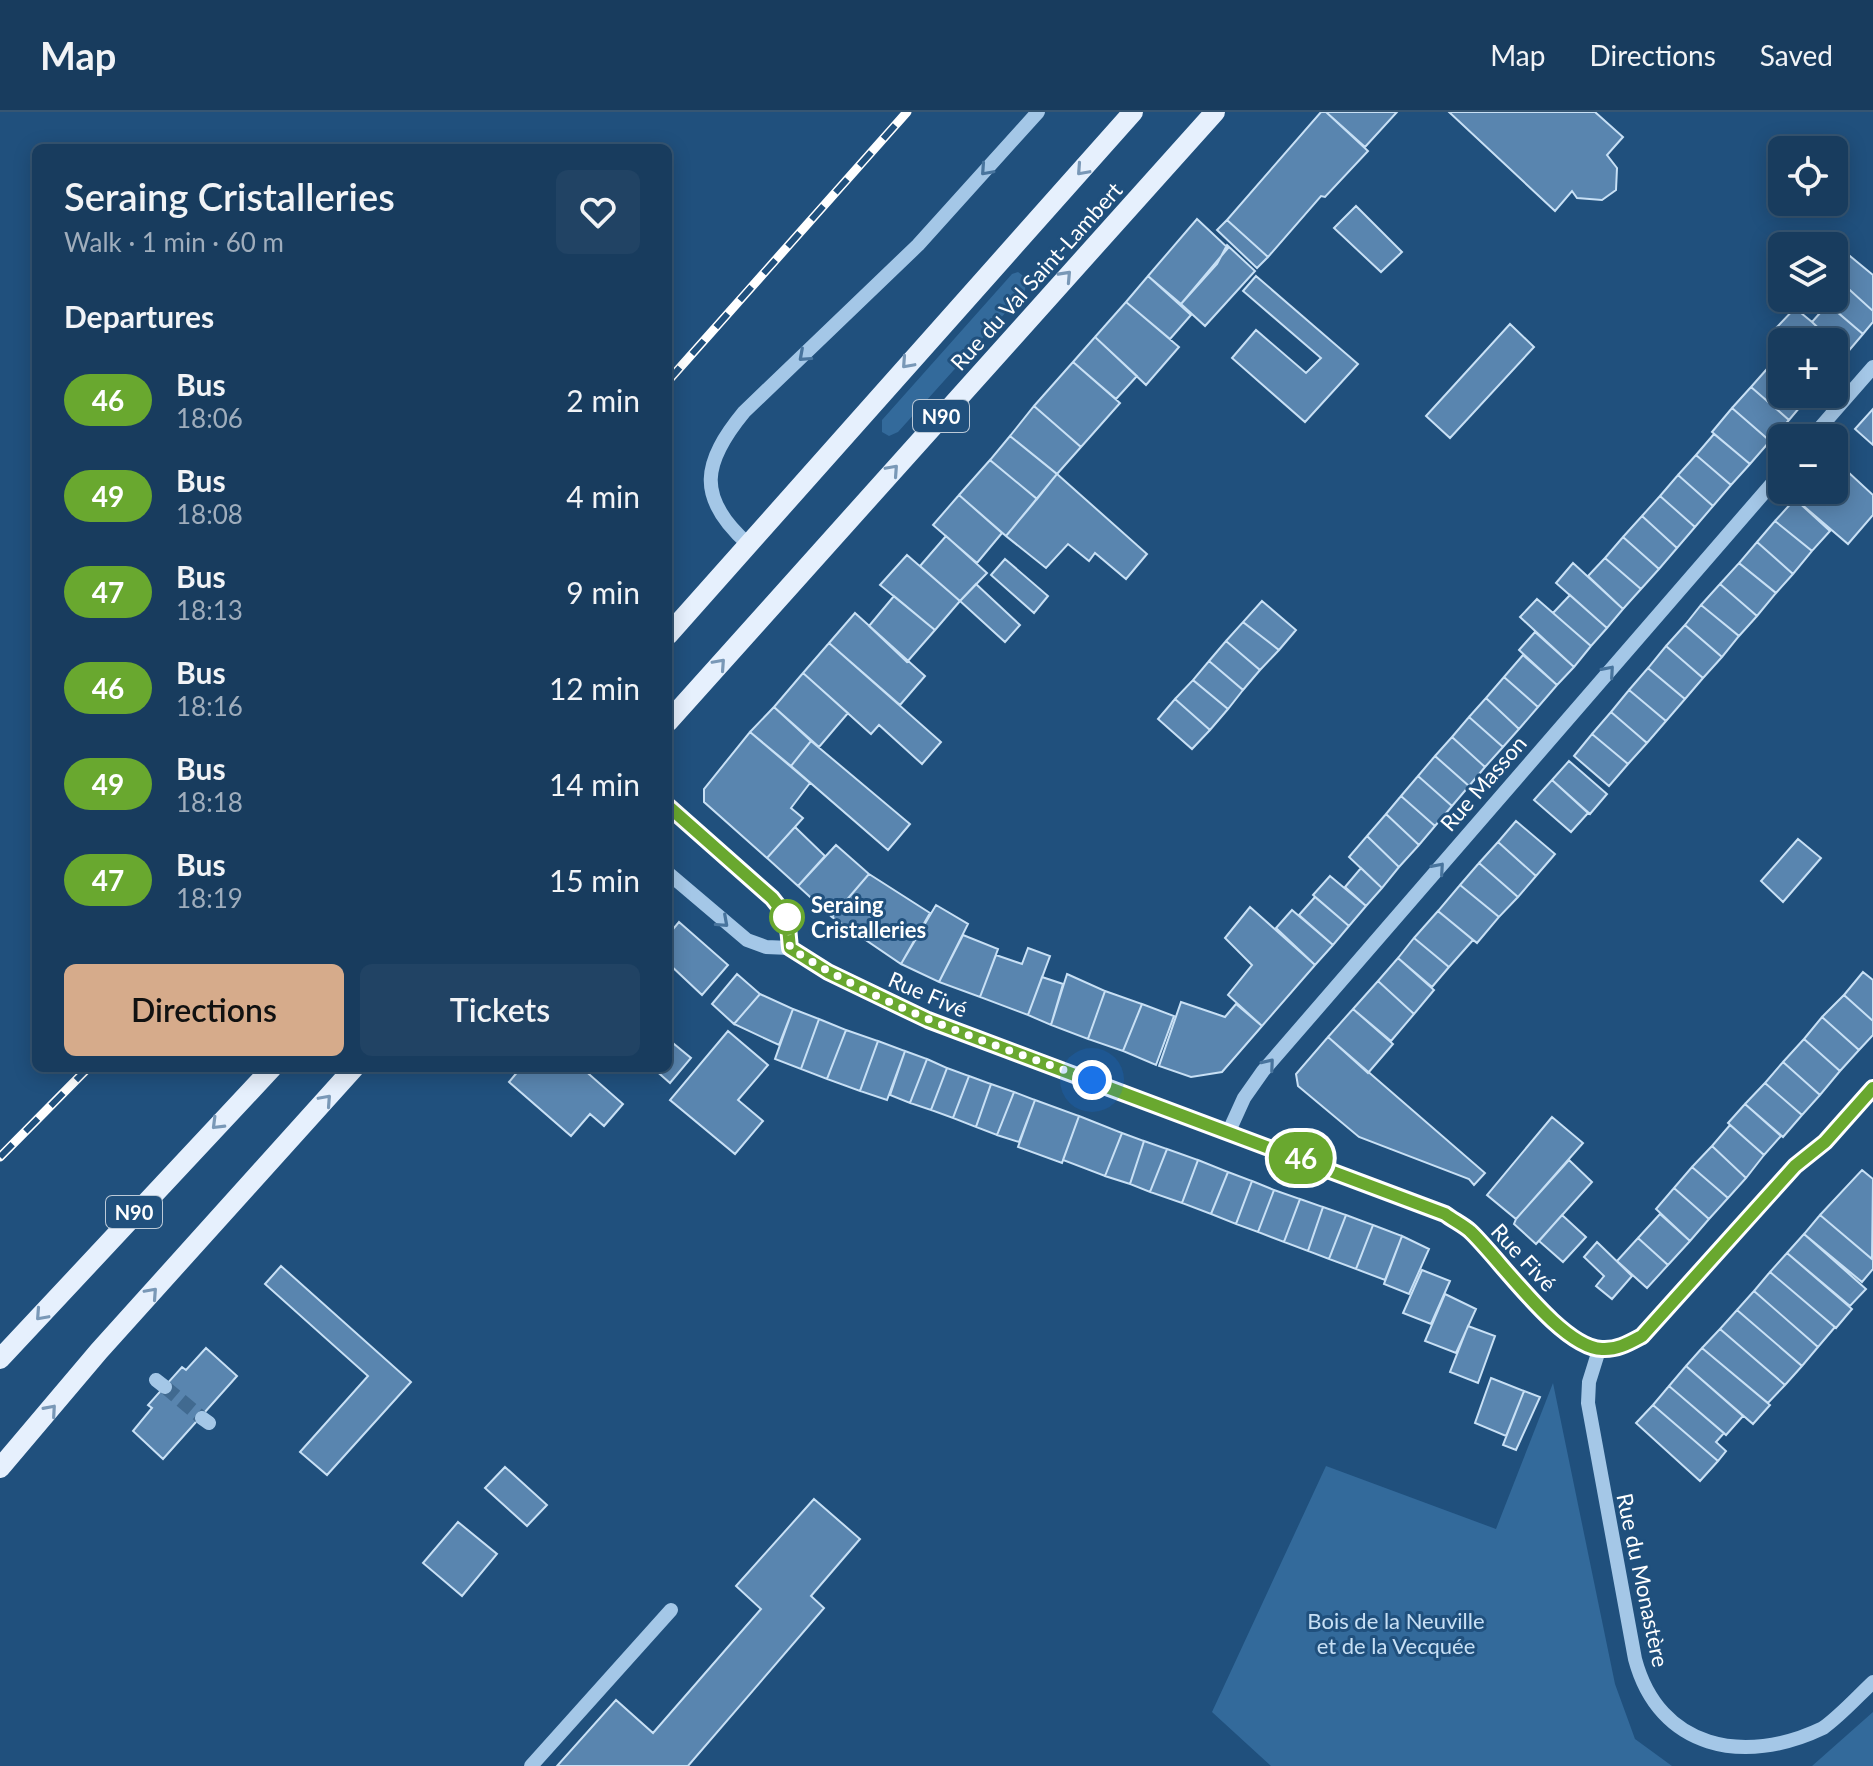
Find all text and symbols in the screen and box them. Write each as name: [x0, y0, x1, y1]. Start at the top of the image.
text: Map: [40, 32, 116, 78]
text: Map: [1490, 38, 1545, 72]
text: Directions: [1589, 38, 1716, 72]
text: Saved: [1760, 38, 1833, 72]
map controls: [1768, 136, 1848, 504]
button: locate: [1768, 136, 1848, 216]
one-way arrow: [982, 161, 996, 176]
one-way arrow: [1077, 161, 1091, 176]
button: heart: [556, 170, 640, 254]
text: Seraing Cristalleries: [64, 173, 395, 219]
street label: Rue du Val Saint-Lambert: [944, 176, 1128, 376]
text: Walk · 1 min · 60 m: [64, 226, 284, 258]
button: layers: [1768, 232, 1848, 312]
one-way arrow: [1057, 271, 1072, 285]
text: Departures: [64, 298, 214, 334]
button: +: [1768, 328, 1848, 408]
one-way arrow: [799, 346, 814, 360]
one-way arrow: [902, 353, 916, 368]
text: Bus: [176, 366, 226, 402]
text: 2 min: [566, 382, 640, 418]
text: 46: [92, 383, 124, 417]
road number: N90: [913, 400, 969, 432]
text: 18:06: [176, 402, 243, 434]
button: −: [1768, 424, 1848, 504]
text: Bus: [176, 462, 226, 498]
one-way arrow: [883, 464, 897, 479]
text: 4 min: [566, 478, 640, 514]
text: 49: [92, 479, 124, 513]
text: 18:08: [176, 498, 243, 530]
text: Bus: [176, 558, 226, 594]
text: 9 min: [566, 574, 640, 610]
text: 47: [92, 575, 124, 609]
text: 18:13: [176, 594, 243, 626]
text: Bus: [176, 654, 226, 690]
one-way arrow: [710, 658, 725, 673]
one-way arrow: [1599, 666, 1614, 681]
text: 12 min: [549, 670, 640, 706]
text: 46: [92, 671, 124, 705]
text: 18:16: [176, 690, 243, 722]
street label: Rue Masson: [1434, 730, 1532, 836]
text: Bus: [176, 750, 226, 786]
text: 14 min: [549, 766, 640, 802]
text: 49: [92, 767, 124, 801]
text: 18:18: [176, 786, 243, 818]
text: Bus: [176, 846, 226, 882]
text: 15 min: [549, 862, 640, 898]
one-way arrow: [1429, 862, 1443, 877]
text: 47: [92, 863, 124, 897]
text: 18:19: [176, 882, 243, 914]
place label: Seraing Cristalleries: [811, 891, 926, 943]
marker: Seraing Cristalleries: [770, 900, 804, 934]
one-way arrow: [714, 912, 729, 927]
button: Directions: [64, 964, 344, 1056]
button: Tickets: [360, 964, 640, 1056]
street label: Rue Fivé: [884, 965, 972, 1023]
one-way arrow: [1259, 1059, 1274, 1074]
your location: [1072, 1060, 1112, 1100]
one-way arrow: [316, 1094, 330, 1109]
one-way arrow: [212, 1115, 226, 1129]
line badge: 46: [1265, 1132, 1337, 1184]
text: 46: [1285, 1141, 1317, 1175]
road number: N90: [106, 1196, 162, 1228]
street label: Rue Fivé: [1486, 1217, 1562, 1297]
one-way arrow: [142, 1287, 156, 1302]
one-way arrow: [36, 1305, 50, 1320]
one-way arrow: [41, 1405, 55, 1419]
street label: Rue du Monastère: [1611, 1491, 1675, 1669]
park label: Bois de la Neuville et de la Vecquée: [1307, 1607, 1485, 1659]

